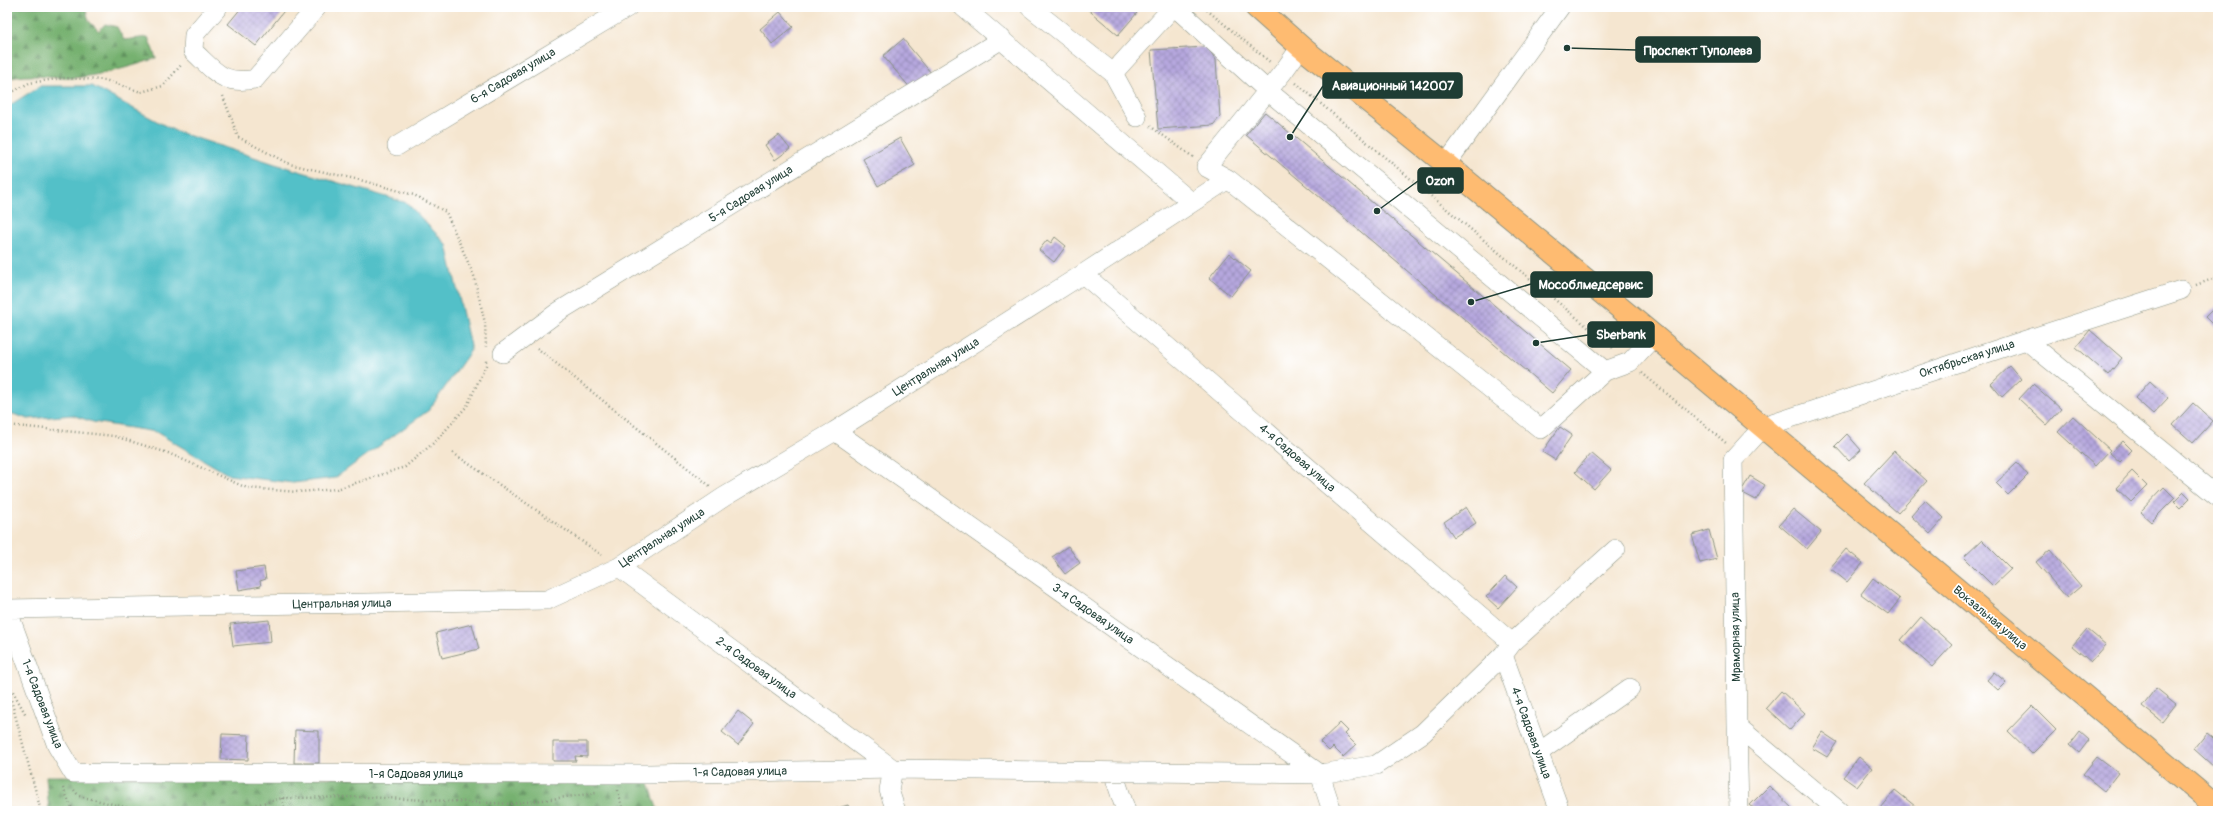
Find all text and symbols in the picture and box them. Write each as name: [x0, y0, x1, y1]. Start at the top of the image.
callout: Проспект Туполева: [1636, 37, 1760, 62]
text: Проспект Туполева: [1644, 43, 1752, 59]
street label: 6-я Садовая улица: [468, 44, 559, 107]
callout: Авиационный 142007: [1323, 73, 1462, 98]
text: Авиационный 142007: [1332, 78, 1454, 94]
street label: 5-я Садовая улица: [706, 162, 796, 226]
callout: Ozon: [1418, 168, 1463, 193]
text: Ozon: [1425, 173, 1455, 189]
callout: Мособлмедсервис: [1531, 272, 1652, 297]
text: Мособлмедсервис: [1539, 277, 1644, 293]
callout: Sberbank: [1588, 322, 1654, 347]
text: Sberbank: [1596, 327, 1646, 343]
street label: Центральная улица: [890, 334, 982, 400]
street label: Октябрьская улица: [1917, 336, 2017, 382]
street label: 4-я Садовая улица: [1256, 421, 1339, 496]
street label: Центральная улица: [616, 504, 708, 571]
street label: 3-я Садовая улица: [1049, 580, 1137, 648]
street label: Вокзальная улица: [1950, 583, 2030, 654]
street label: Мраморная улица: [1728, 592, 1744, 682]
street label: Центральная улица: [292, 596, 392, 612]
street label: 2-я Садовая улица: [713, 634, 800, 703]
street label: 1-я Садовая улица: [18, 657, 66, 751]
street label: 4-я Садовая улица: [1507, 685, 1555, 781]
street label: 1-я Садовая улица: [693, 764, 788, 780]
street label: 1-я Садовая улица: [369, 767, 464, 782]

